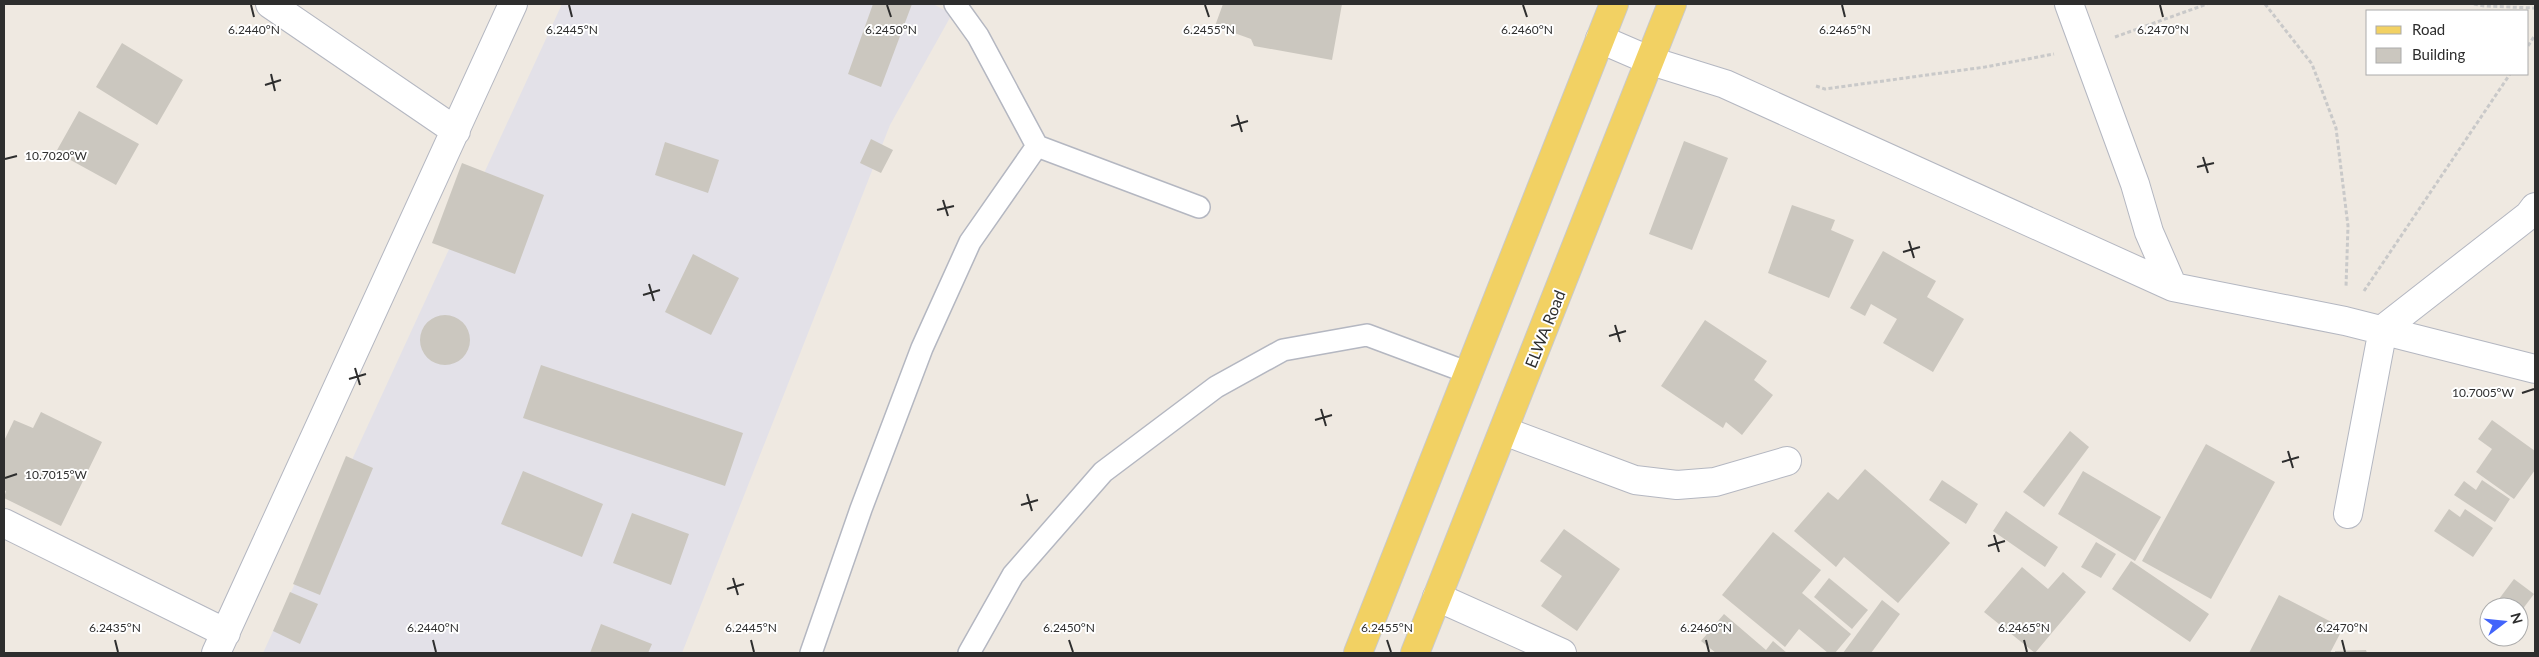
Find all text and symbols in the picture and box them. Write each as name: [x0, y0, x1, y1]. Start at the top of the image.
legend: [2366, 10, 2529, 75]
text: Road: [2412, 20, 2445, 38]
text: 6.2440°N: [228, 22, 280, 37]
text: 6.2445°N: [546, 22, 598, 37]
text: 6.2450°N: [865, 22, 917, 37]
text: 6.2455°N: [1183, 22, 1235, 37]
text: 6.2460°N: [1501, 22, 1553, 37]
text: 6.2465°N: [1819, 22, 1871, 37]
text: 6.2470°N: [2137, 22, 2189, 37]
text: Building: [2412, 45, 2465, 63]
text: 10.7020°W: [25, 148, 88, 163]
street label: ELWA Road: [1520, 287, 1569, 370]
text: 10.7005°W: [2452, 385, 2515, 400]
text: 10.7015°W: [25, 467, 88, 482]
north arrow: [2479, 597, 2529, 647]
text: N: [2507, 611, 2527, 626]
text: 6.2435°N: [89, 620, 141, 635]
text: 6.2440°N: [407, 620, 459, 635]
text: 6.2445°N: [725, 620, 777, 635]
text: 6.2450°N: [1043, 620, 1095, 635]
text: 6.2455°N: [1361, 620, 1413, 635]
text: 6.2460°N: [1680, 620, 1732, 635]
text: 6.2465°N: [1998, 620, 2050, 635]
text: 6.2470°N: [2316, 620, 2368, 635]

